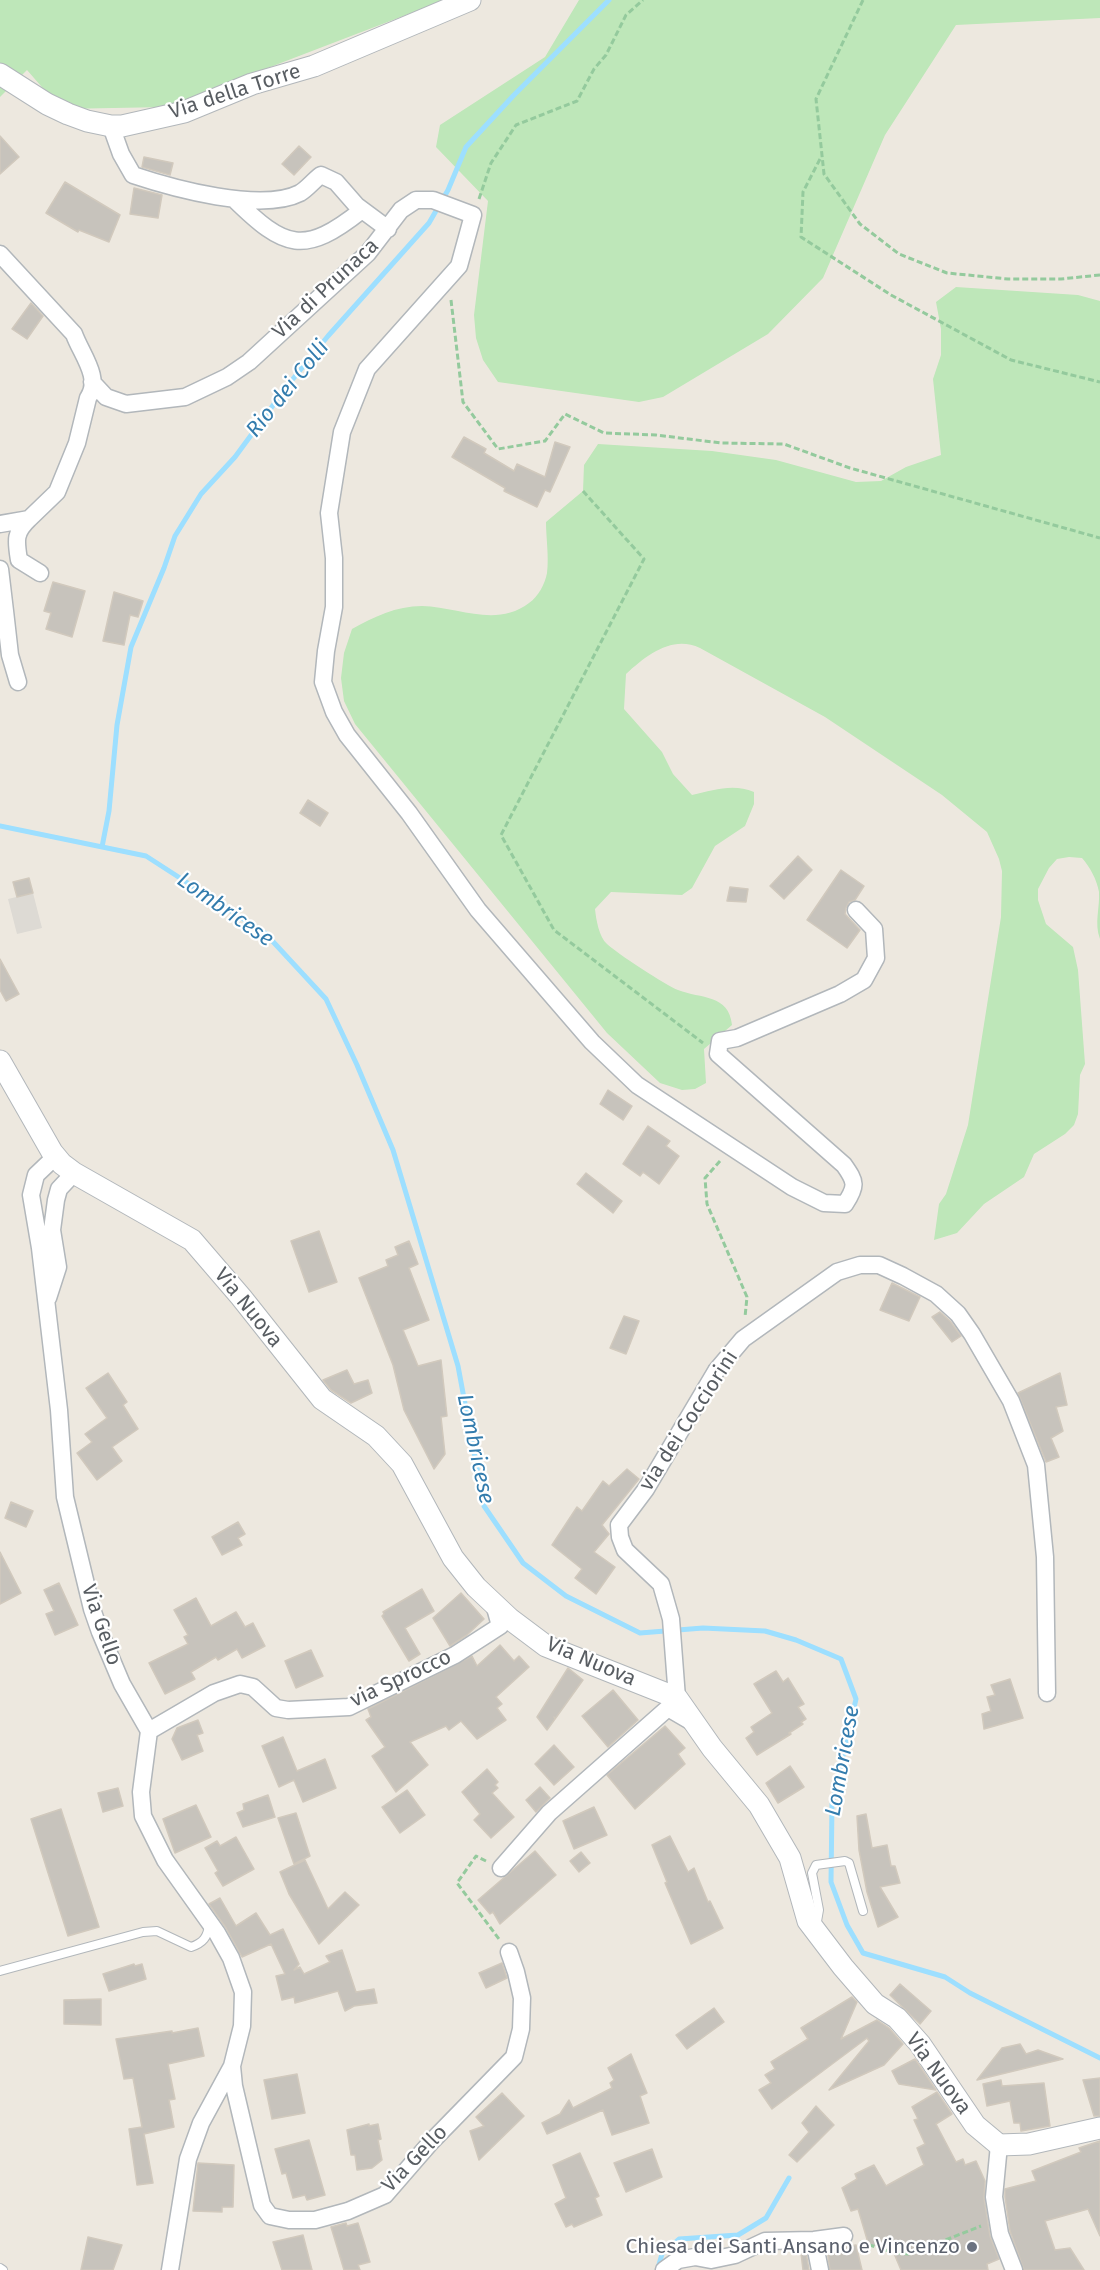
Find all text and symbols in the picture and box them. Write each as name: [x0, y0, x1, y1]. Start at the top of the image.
street label: Via della Torre: [166, 59, 304, 125]
street label: Via di Prunaca: [268, 234, 384, 344]
water label: Rio dei Colli: [241, 335, 335, 443]
water label: Lombricese: [172, 867, 278, 953]
street label: Via Nuova: [208, 1263, 288, 1353]
street label: via dei Cocciorini: [634, 1346, 744, 1496]
water label: Lombricese: [450, 1392, 500, 1506]
street label: Via Gello: [75, 1581, 127, 1669]
street label: Via Nuova: [542, 1632, 640, 1692]
street label: via Sprocco: [347, 1645, 455, 1713]
water label: Lombricese: [820, 1704, 866, 1818]
street label: Via Nuova: [900, 2028, 976, 2120]
street label: Via Gello: [377, 2120, 453, 2198]
place label: Chiesa dei Santi Ansano e Vincenzo: [625, 2234, 960, 2260]
marker: Chiesa dei Santi Ansano e Vincenzo: [965, 2240, 979, 2254]

